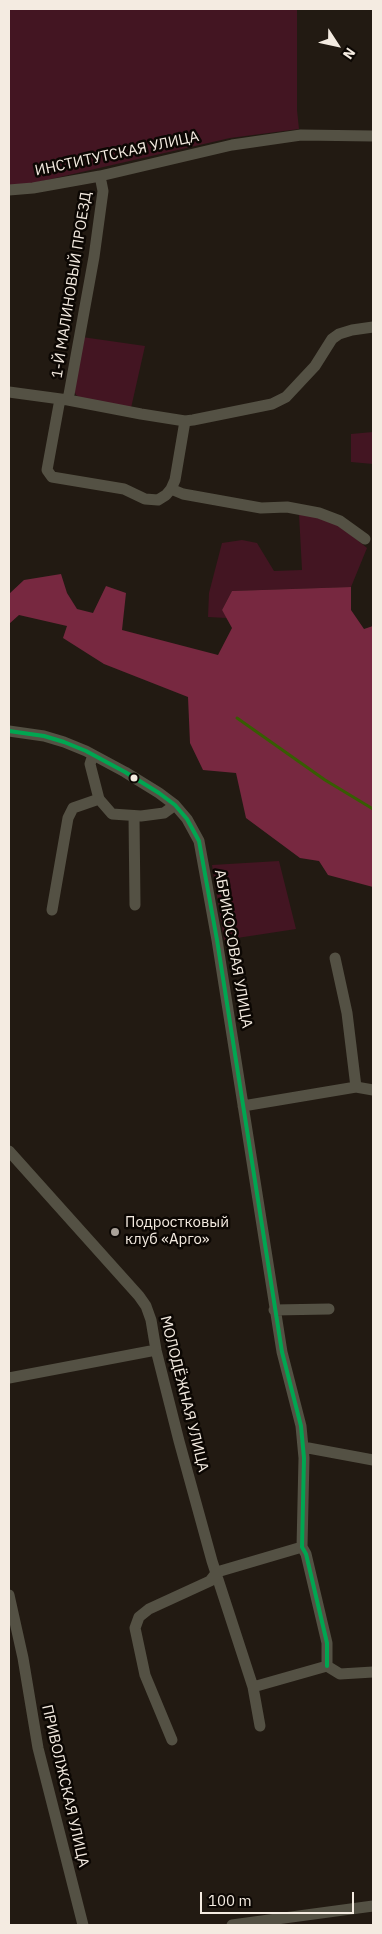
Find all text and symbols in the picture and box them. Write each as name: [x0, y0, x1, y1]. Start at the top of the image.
north arrow: [312, 20, 362, 70]
text: N: [339, 44, 360, 63]
street label: ИНСТИТУТСКАЯ УЛИЦА: [33, 128, 201, 180]
street label: 1-Й МАЛИНОВЫЙ ПРОЕЗД: [48, 190, 96, 380]
unlabelled marker: [129, 773, 139, 783]
street label: АБРИКОСОВАЯ УЛИЦА: [210, 868, 256, 1030]
place label: Подростковый клуб «Арго»: [125, 1214, 229, 1249]
marker: Подростковый клуб «Арго»: [109, 1226, 121, 1238]
street label: МОЛОДЁЖНАЯ УЛИЦА: [156, 1314, 212, 1474]
street label: ПРИВОЛЖСКАЯ УЛИЦА: [38, 1703, 92, 1869]
scale bar: [202, 1882, 356, 1914]
text: 100 m: [208, 1891, 252, 1910]

